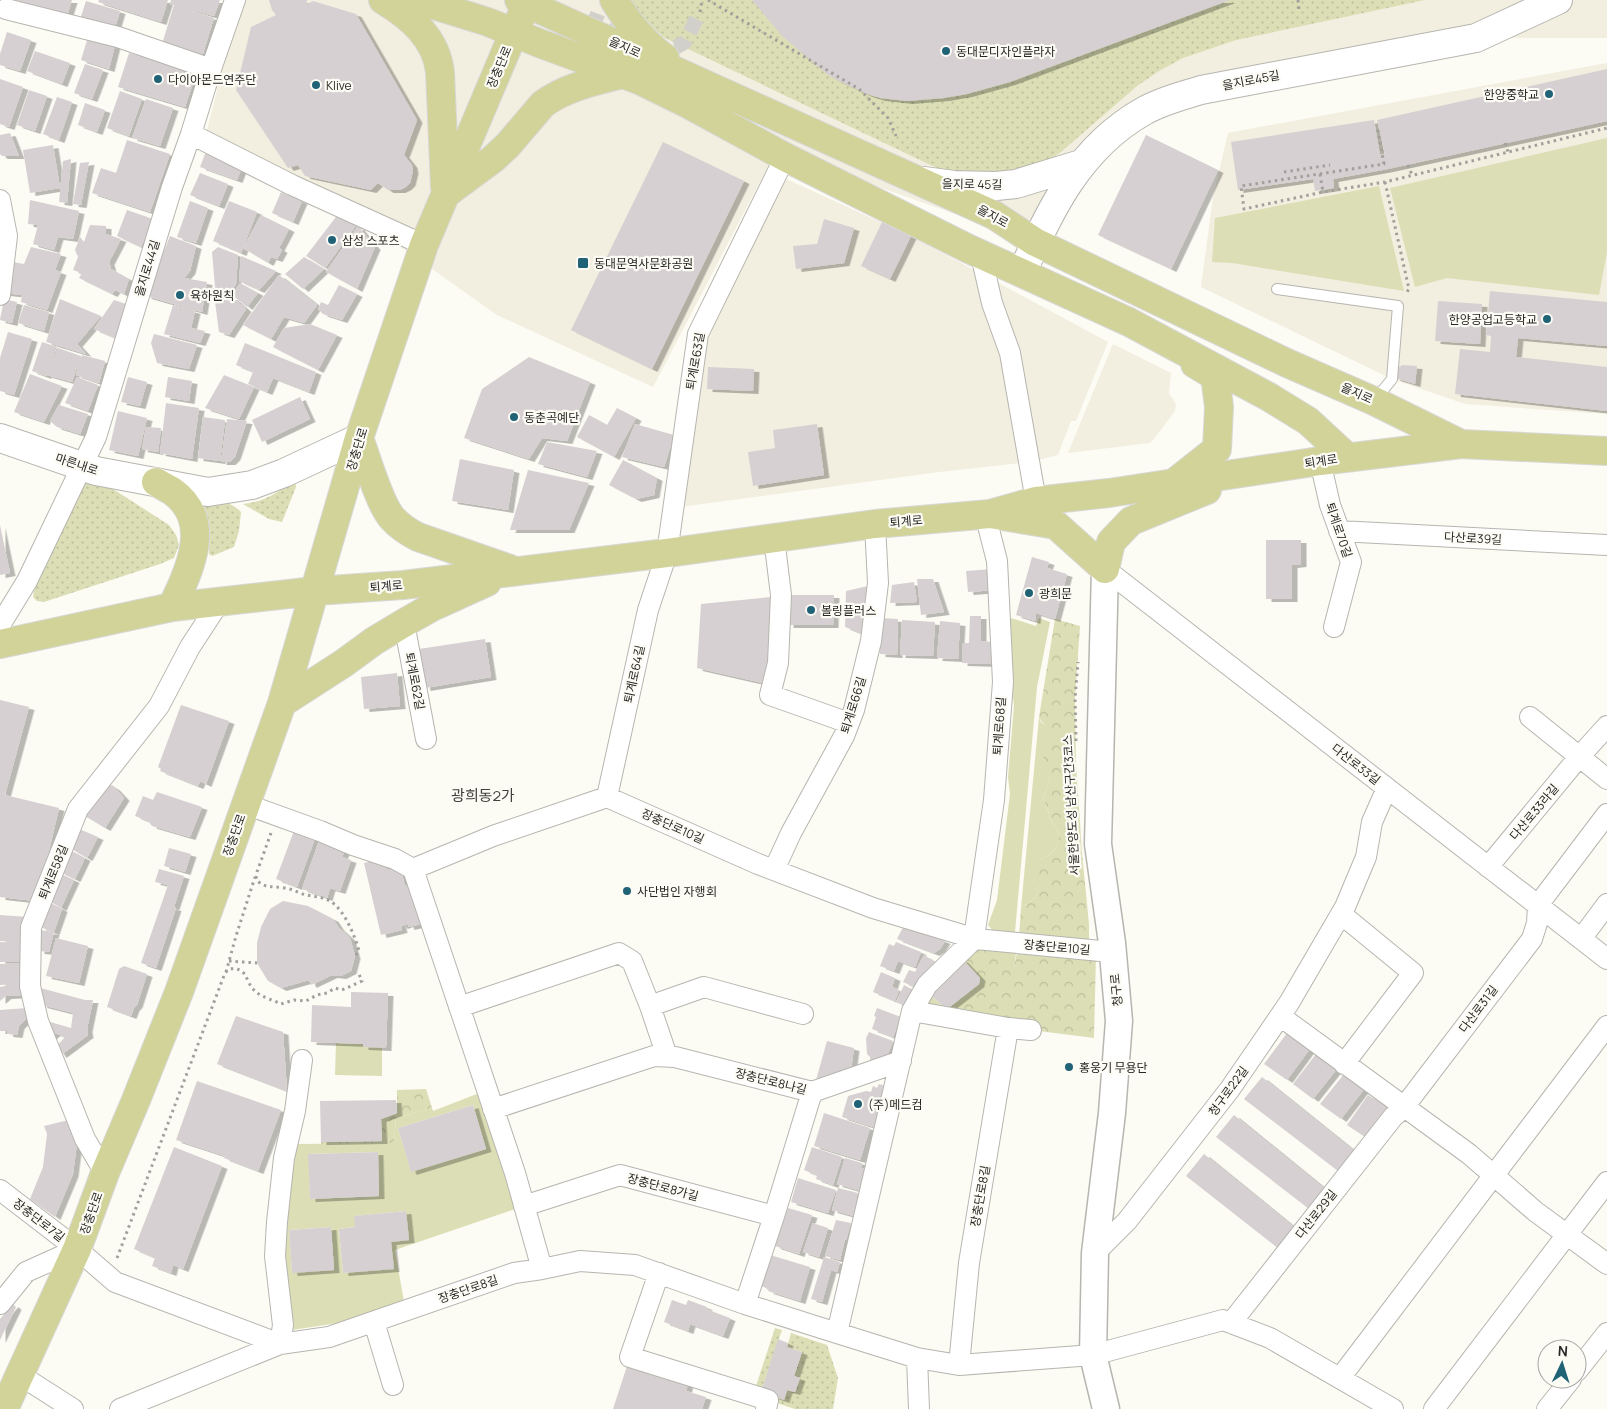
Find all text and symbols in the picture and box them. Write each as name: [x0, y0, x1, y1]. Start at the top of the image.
street label: 을지로: [606, 32, 644, 62]
street label: 장충단로: [483, 43, 515, 91]
place label: 동대문디자인플라자: [956, 43, 1055, 60]
marker: 동대문디자인플라자: [940, 45, 952, 57]
street label: 을지로45길: [1221, 66, 1281, 94]
place label: 다이아몬드연주단: [168, 71, 256, 88]
marker: 다이아몬드연주단: [152, 73, 164, 85]
place label: Klive: [326, 77, 352, 94]
marker: Klive: [310, 79, 322, 91]
place label: 한양중학교: [1484, 86, 1539, 103]
marker: 한양중학교: [1543, 88, 1555, 100]
street label: 을지로 45길: [942, 175, 1002, 193]
street label: 을지로: [974, 201, 1012, 231]
place label: 삼성 스포츠: [342, 232, 400, 249]
marker: 삼성 스포츠: [326, 234, 338, 246]
street label: 을지로44길: [130, 238, 164, 298]
place label: 동대문역사문화공원: [594, 255, 693, 272]
marker: 동대문역사문화공원: [576, 256, 590, 270]
place label: 육하원칙: [190, 287, 234, 304]
marker: 육하원칙: [174, 289, 186, 301]
place label: 한양공업고등학교: [1449, 311, 1537, 328]
marker: 한양공업고등학교: [1541, 313, 1553, 325]
street label: 퇴계로63길: [682, 331, 708, 391]
street label: 을지로: [1338, 378, 1376, 408]
place label: 동춘곡예단: [524, 409, 579, 426]
marker: 동춘곡예단: [508, 411, 520, 423]
street label: 장충단로: [342, 425, 372, 473]
street label: 마른내로: [53, 449, 101, 479]
street label: 퇴계로: [1303, 450, 1339, 472]
street label: 퇴계로70길: [1322, 500, 1356, 560]
street label: 퇴계로: [889, 511, 923, 531]
street label: 다산로39길: [1443, 528, 1503, 548]
street label: 퇴계로: [369, 576, 403, 596]
place label: 광희문: [1039, 585, 1072, 602]
marker: 광희문: [1023, 587, 1035, 599]
place label: 볼링플러스: [821, 602, 876, 619]
marker: 볼링플러스: [805, 604, 817, 616]
street label: 퇴계로64길: [620, 644, 648, 704]
street label: 퇴계로62길: [401, 651, 429, 711]
street label: 퇴계로66길: [836, 674, 870, 736]
street label: 퇴계로68길: [988, 696, 1010, 756]
street label: 서울한양도성 남산구간3코스: [1059, 734, 1083, 876]
street label: 다산로33길: [1328, 740, 1384, 788]
street label: 다산로33라길: [1505, 780, 1563, 844]
district label: 광희동2가: [451, 785, 515, 806]
street label: 장충단로10길: [639, 805, 707, 847]
street label: 장충단로: [218, 811, 250, 859]
street label: 퇴계로58길: [34, 842, 72, 902]
place label: 사단법인 자행회: [637, 883, 717, 900]
marker: 사단법인 자행회: [621, 885, 633, 897]
street label: 장충단로10길: [1023, 936, 1091, 958]
street label: 청구로: [1106, 973, 1126, 1007]
street label: 다산로31길: [1455, 982, 1501, 1036]
place label: 홍웅기 무용단: [1079, 1059, 1148, 1076]
marker: 홍웅기 무용단: [1063, 1061, 1075, 1073]
street label: 청구로22길: [1204, 1063, 1252, 1119]
street label: 장충단로8나길: [733, 1064, 809, 1098]
place label: (주)메드컴: [868, 1096, 922, 1113]
marker: (주)메드컴: [852, 1098, 864, 1110]
street label: 장충단로8길: [966, 1164, 994, 1228]
street label: 장충단로8가길: [625, 1169, 701, 1205]
street label: 다산로29길: [1291, 1186, 1341, 1242]
street label: 장충단로: [75, 1189, 107, 1237]
street label: 장충단로7길: [10, 1194, 68, 1246]
street label: 장충단로8길: [436, 1271, 500, 1307]
north arrow: [1537, 1339, 1587, 1389]
text: N: [1557, 1341, 1569, 1360]

